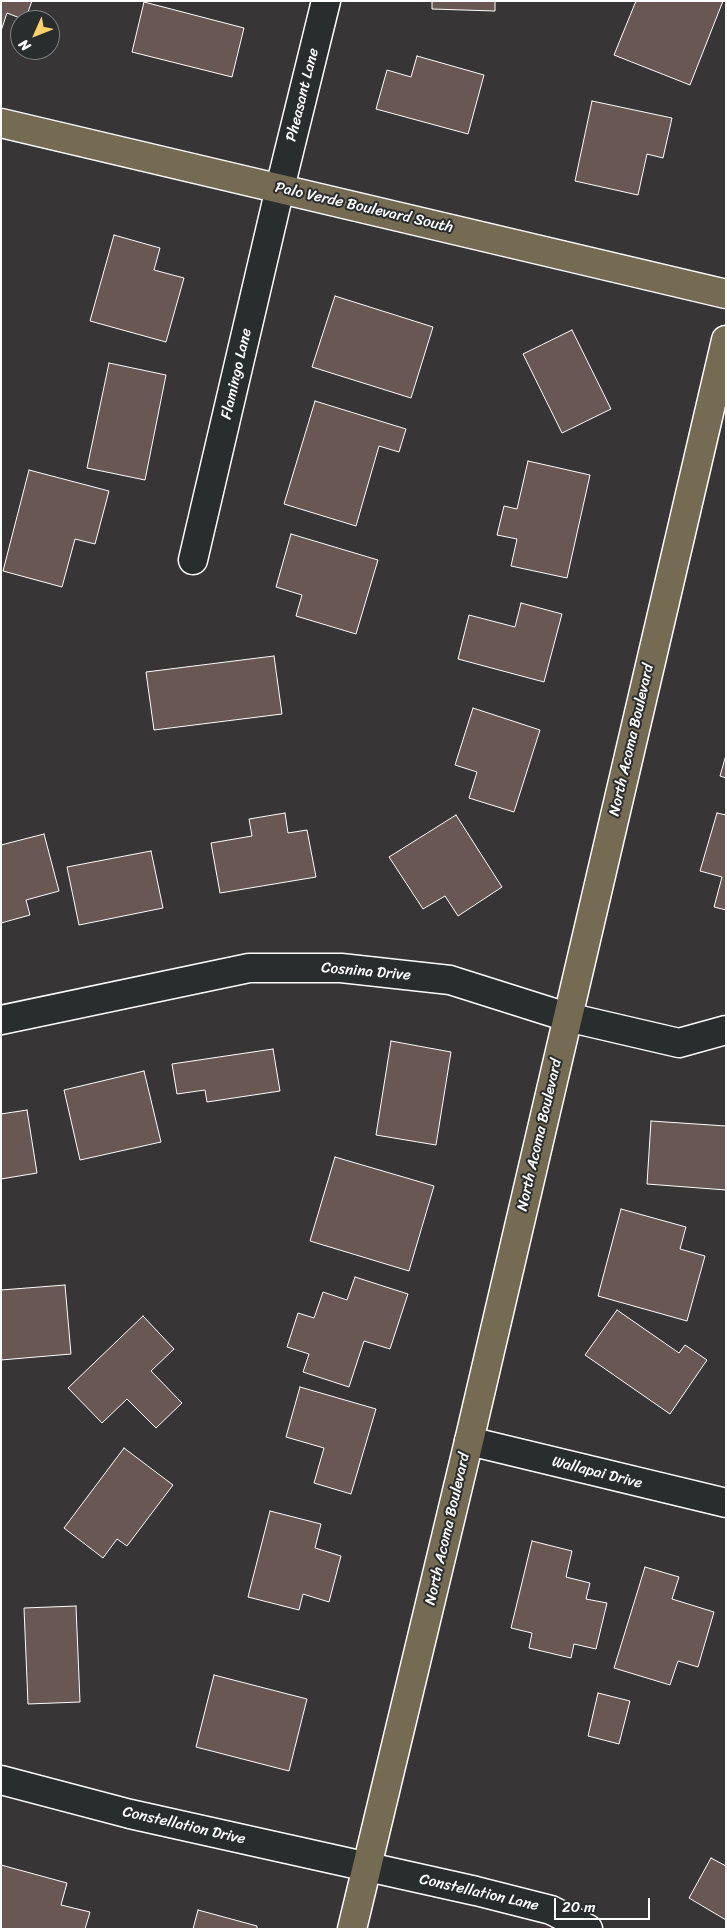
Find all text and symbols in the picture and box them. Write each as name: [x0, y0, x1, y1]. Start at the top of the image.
north arrow: [10, 10, 60, 60]
text: N: [12, 33, 37, 57]
street label: Pheasant Lane: [283, 46, 323, 144]
street label: Palo Verde Boulevard South: [273, 179, 455, 237]
street label: Flamingo Lane: [218, 327, 256, 421]
street label: North Acoma Boulevard: [606, 662, 658, 818]
street label: Cosnina Drive: [321, 959, 411, 985]
street label: North Acoma Boulevard: [514, 1057, 566, 1213]
street label: North Acoma Boulevard: [422, 1451, 474, 1607]
street label: Wallapai Drive: [550, 1453, 644, 1493]
street label: Constellation Drive: [121, 1803, 247, 1849]
street label: Constellation Lane: [418, 1871, 540, 1915]
scale bar: [557, 1888, 653, 1920]
text: 20 m: [562, 1894, 596, 1920]

